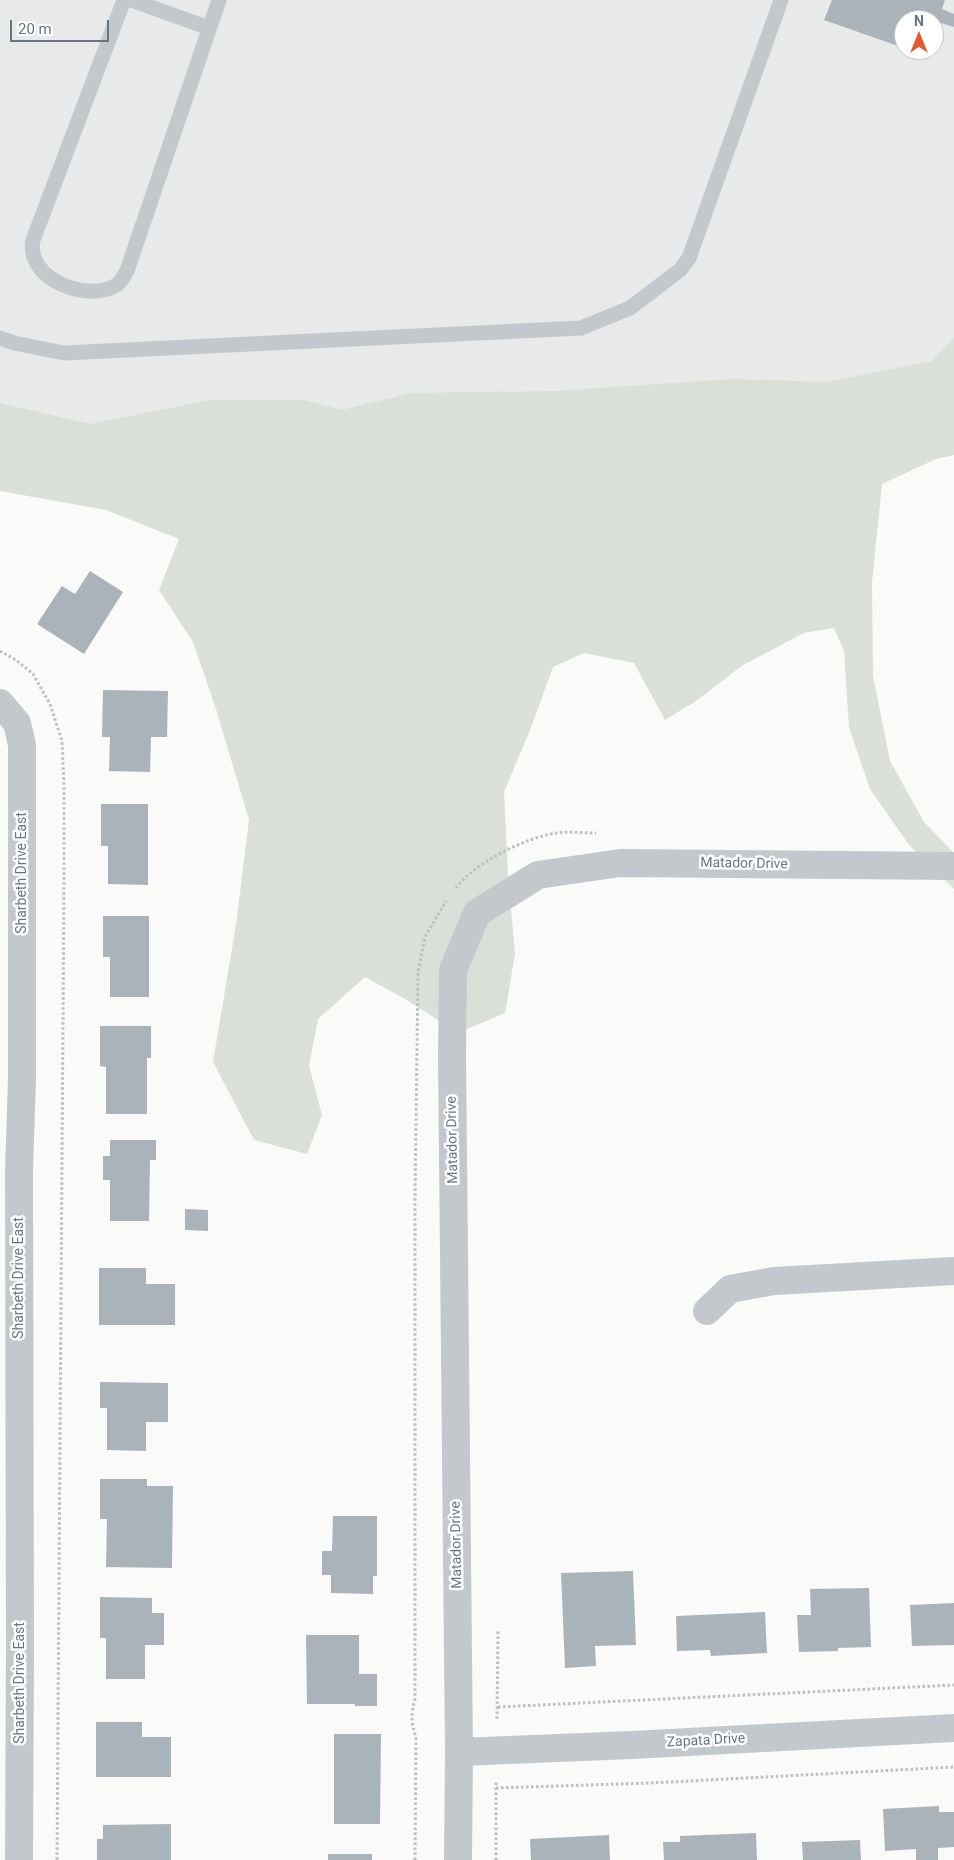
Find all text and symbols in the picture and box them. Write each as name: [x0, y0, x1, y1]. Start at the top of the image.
scale bar: [12, 10, 111, 42]
north arrow: [894, 10, 944, 60]
text: N: [914, 13, 924, 29]
text: 20 m: [18, 20, 52, 38]
street label: Sharbeth Drive East: [14, 812, 30, 934]
street label: Matador Drive: [700, 855, 788, 873]
street label: Matador Drive: [444, 1096, 462, 1184]
street label: Sharbeth Drive East: [11, 1217, 27, 1339]
street label: Matador Drive: [448, 1501, 466, 1589]
street label: Sharbeth Drive East: [12, 1622, 28, 1744]
street label: Zapata Drive: [666, 1731, 746, 1751]

